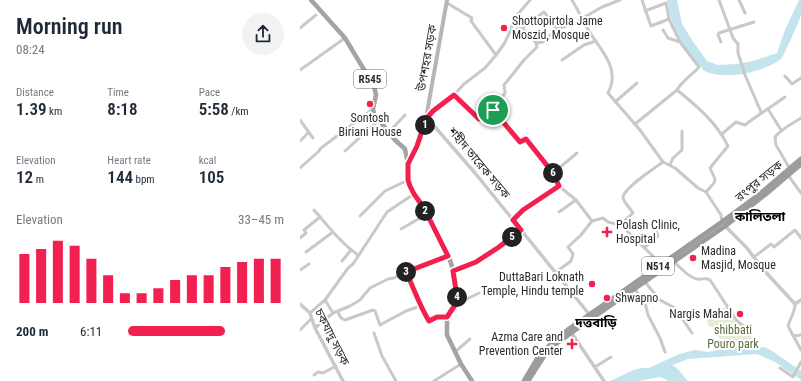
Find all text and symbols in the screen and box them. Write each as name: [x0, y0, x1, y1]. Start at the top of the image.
button: share: [242, 13, 284, 55]
text: Morning run: [16, 14, 123, 39]
place label: Shottopirtola Jame Moszid, Mosque: [512, 14, 603, 42]
street label: উপশহর সড়ক: [413, 23, 440, 93]
marker: Shottopirtola Jame Moszid, Mosque: [499, 23, 509, 33]
text: 08:24: [16, 42, 45, 57]
road number: R545: [354, 70, 386, 88]
text: Distance: [16, 86, 54, 99]
text: Time: [107, 86, 129, 99]
text: Pace: [199, 86, 220, 99]
pin: [476, 93, 510, 127]
text: 1.39: [16, 99, 47, 119]
text: 8:18: [107, 99, 137, 119]
text: 5:58: [199, 99, 229, 119]
marker: Sontosh Biriani House: [365, 99, 375, 109]
icon: arrive: [482, 99, 504, 121]
text: km: [47, 105, 62, 118]
text: /km: [229, 105, 249, 118]
place label: Sontosh Biriani House: [338, 111, 402, 139]
pin: 1: [415, 115, 435, 135]
text: 1: [422, 118, 428, 131]
street label: শহীদ তারেক সড়ক: [445, 123, 514, 202]
text: Elevation: [16, 154, 56, 167]
text: Heart rate: [107, 154, 151, 167]
text: kcal: [199, 154, 216, 167]
street label: রংপুর সড়ক: [732, 158, 786, 206]
pin: 6: [543, 163, 563, 183]
text: 6: [550, 166, 556, 179]
text: 12: [16, 167, 33, 187]
text: 144: [107, 167, 133, 187]
text: 105: [199, 167, 224, 187]
text: m: [33, 173, 44, 186]
text: bpm: [133, 173, 155, 186]
pin: 2: [415, 201, 435, 221]
text: 2: [422, 204, 428, 217]
district label: কালিতলা: [734, 209, 786, 224]
text: Elevation: [16, 212, 63, 227]
text: 33–45 m: [238, 212, 284, 227]
place label: Polash Clinic, Hospital: [616, 218, 680, 246]
marker: Polash Clinic, Hospital: [601, 226, 613, 238]
pin: 5: [502, 227, 522, 247]
text: 5: [509, 230, 515, 243]
place label: Madina Masjid, Mosque: [701, 244, 776, 272]
marker: Madina Masjid, Mosque: [688, 253, 698, 263]
road number: N514: [642, 257, 674, 275]
pin: 3: [396, 262, 416, 282]
text: 3: [403, 265, 409, 278]
place label: DuttaBari Loknath Temple, Hindu temple: [481, 270, 584, 298]
marker: DuttaBari Loknath Temple, Hindu temple: [587, 279, 597, 289]
pin: 4: [447, 287, 467, 307]
text: 4: [454, 290, 460, 303]
place label: Shwapno: [615, 291, 658, 305]
marker: Shwapno: [602, 293, 612, 303]
street label: চকযাদু সড়ক: [311, 305, 352, 368]
place label: Nargis Mahal: [669, 307, 732, 321]
marker: Nargis Mahal: [735, 309, 745, 319]
district label: দত্তবাড়ি: [574, 315, 617, 330]
park label: shibbati Pouro park: [707, 323, 759, 351]
text: 200 m: [16, 324, 48, 339]
text: 6:11: [80, 324, 102, 339]
place label: Azma Care and Prevention Center: [479, 330, 563, 358]
marker: Azma Care and Prevention Center: [566, 338, 578, 350]

